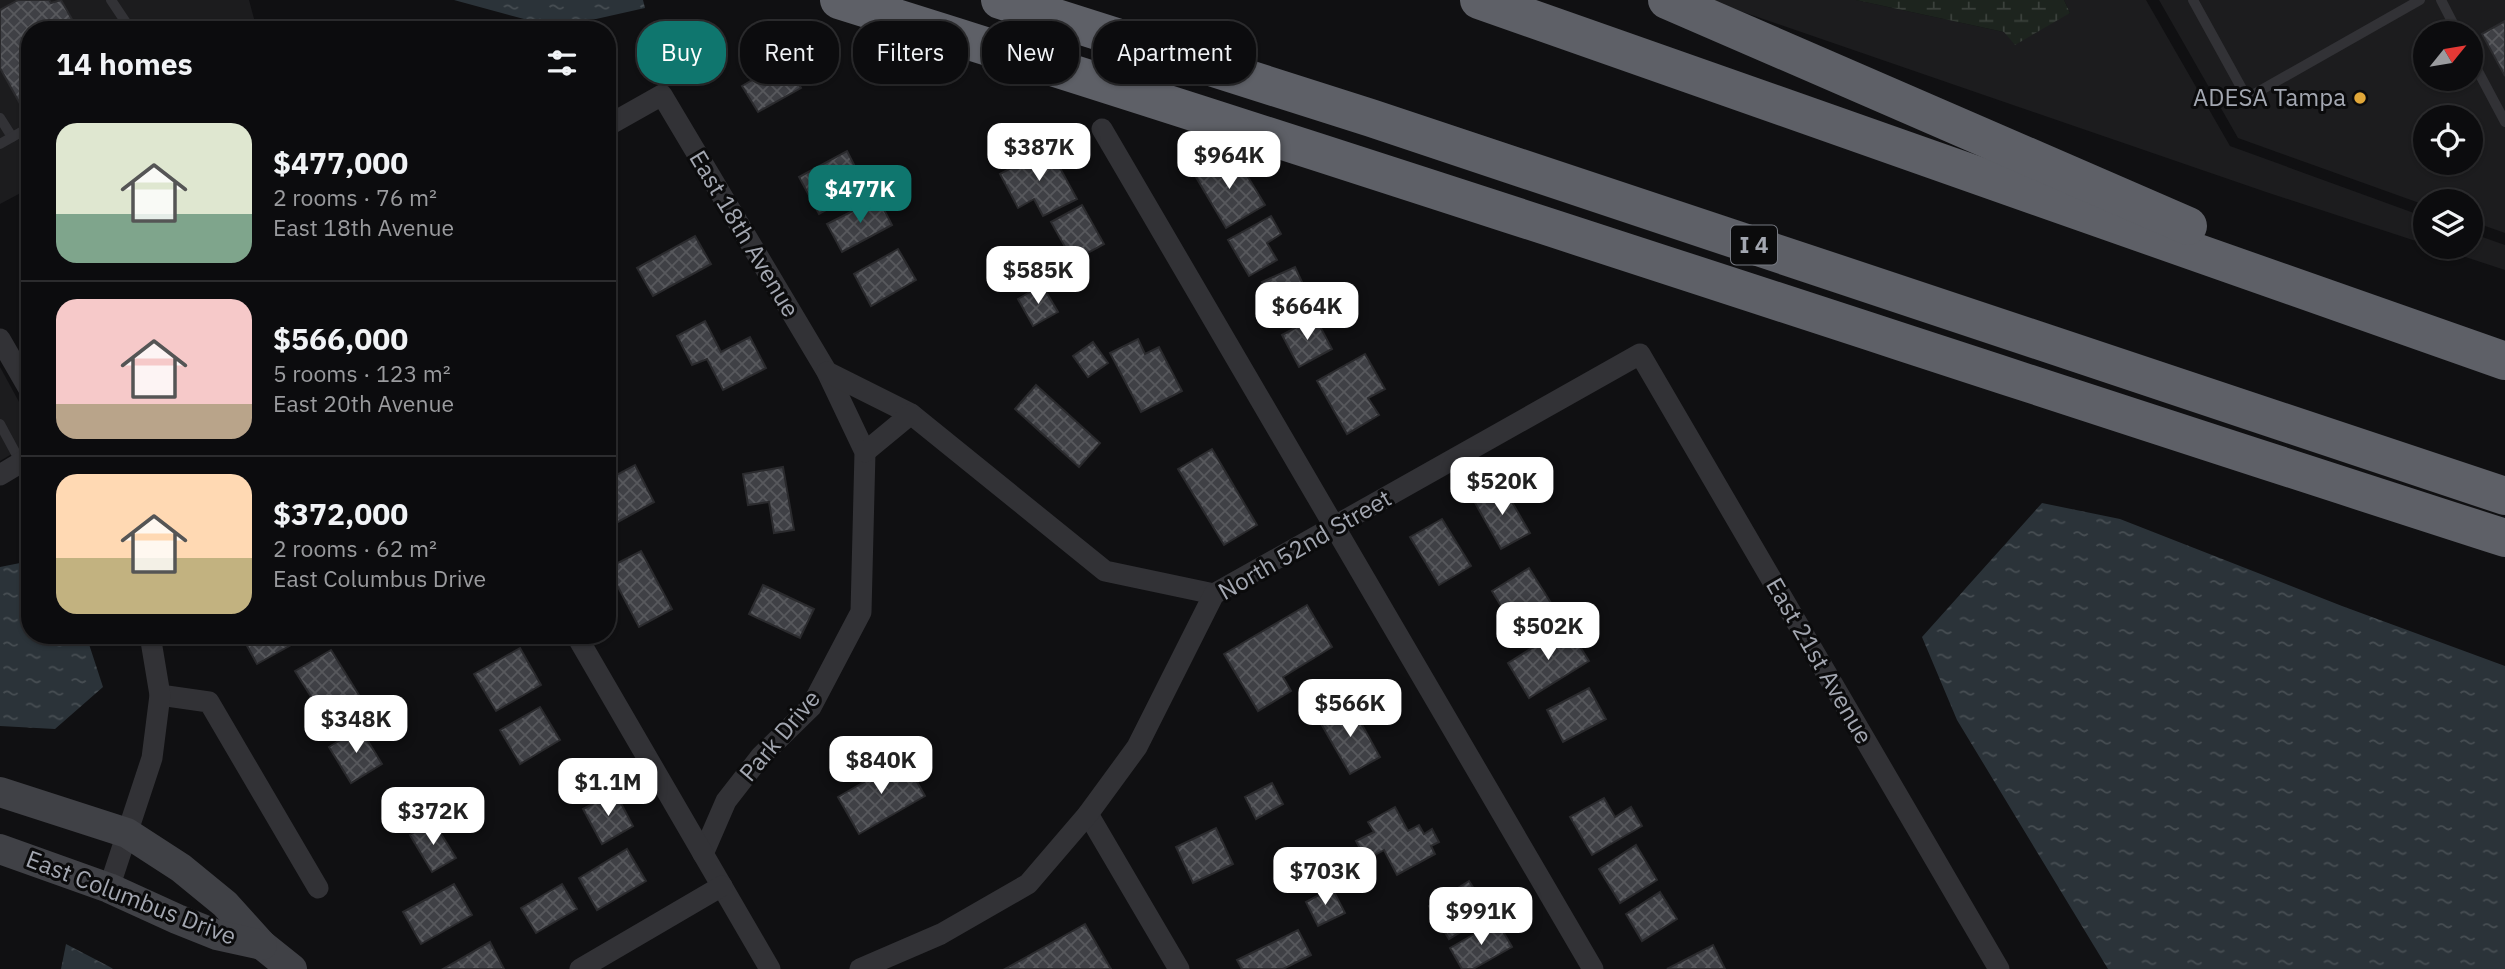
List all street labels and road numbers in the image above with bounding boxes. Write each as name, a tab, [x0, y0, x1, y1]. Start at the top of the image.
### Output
street label: East 18th Avenue	[682, 144, 807, 323]
road number: I 4	[1731, 226, 1777, 264]
street label: North 52nd Street	[1212, 482, 1397, 607]
street label: East 21st Avenue	[1759, 572, 1880, 749]
street label: Park Drive	[732, 683, 827, 788]
street label: East Columbus Drive	[22, 842, 241, 952]

